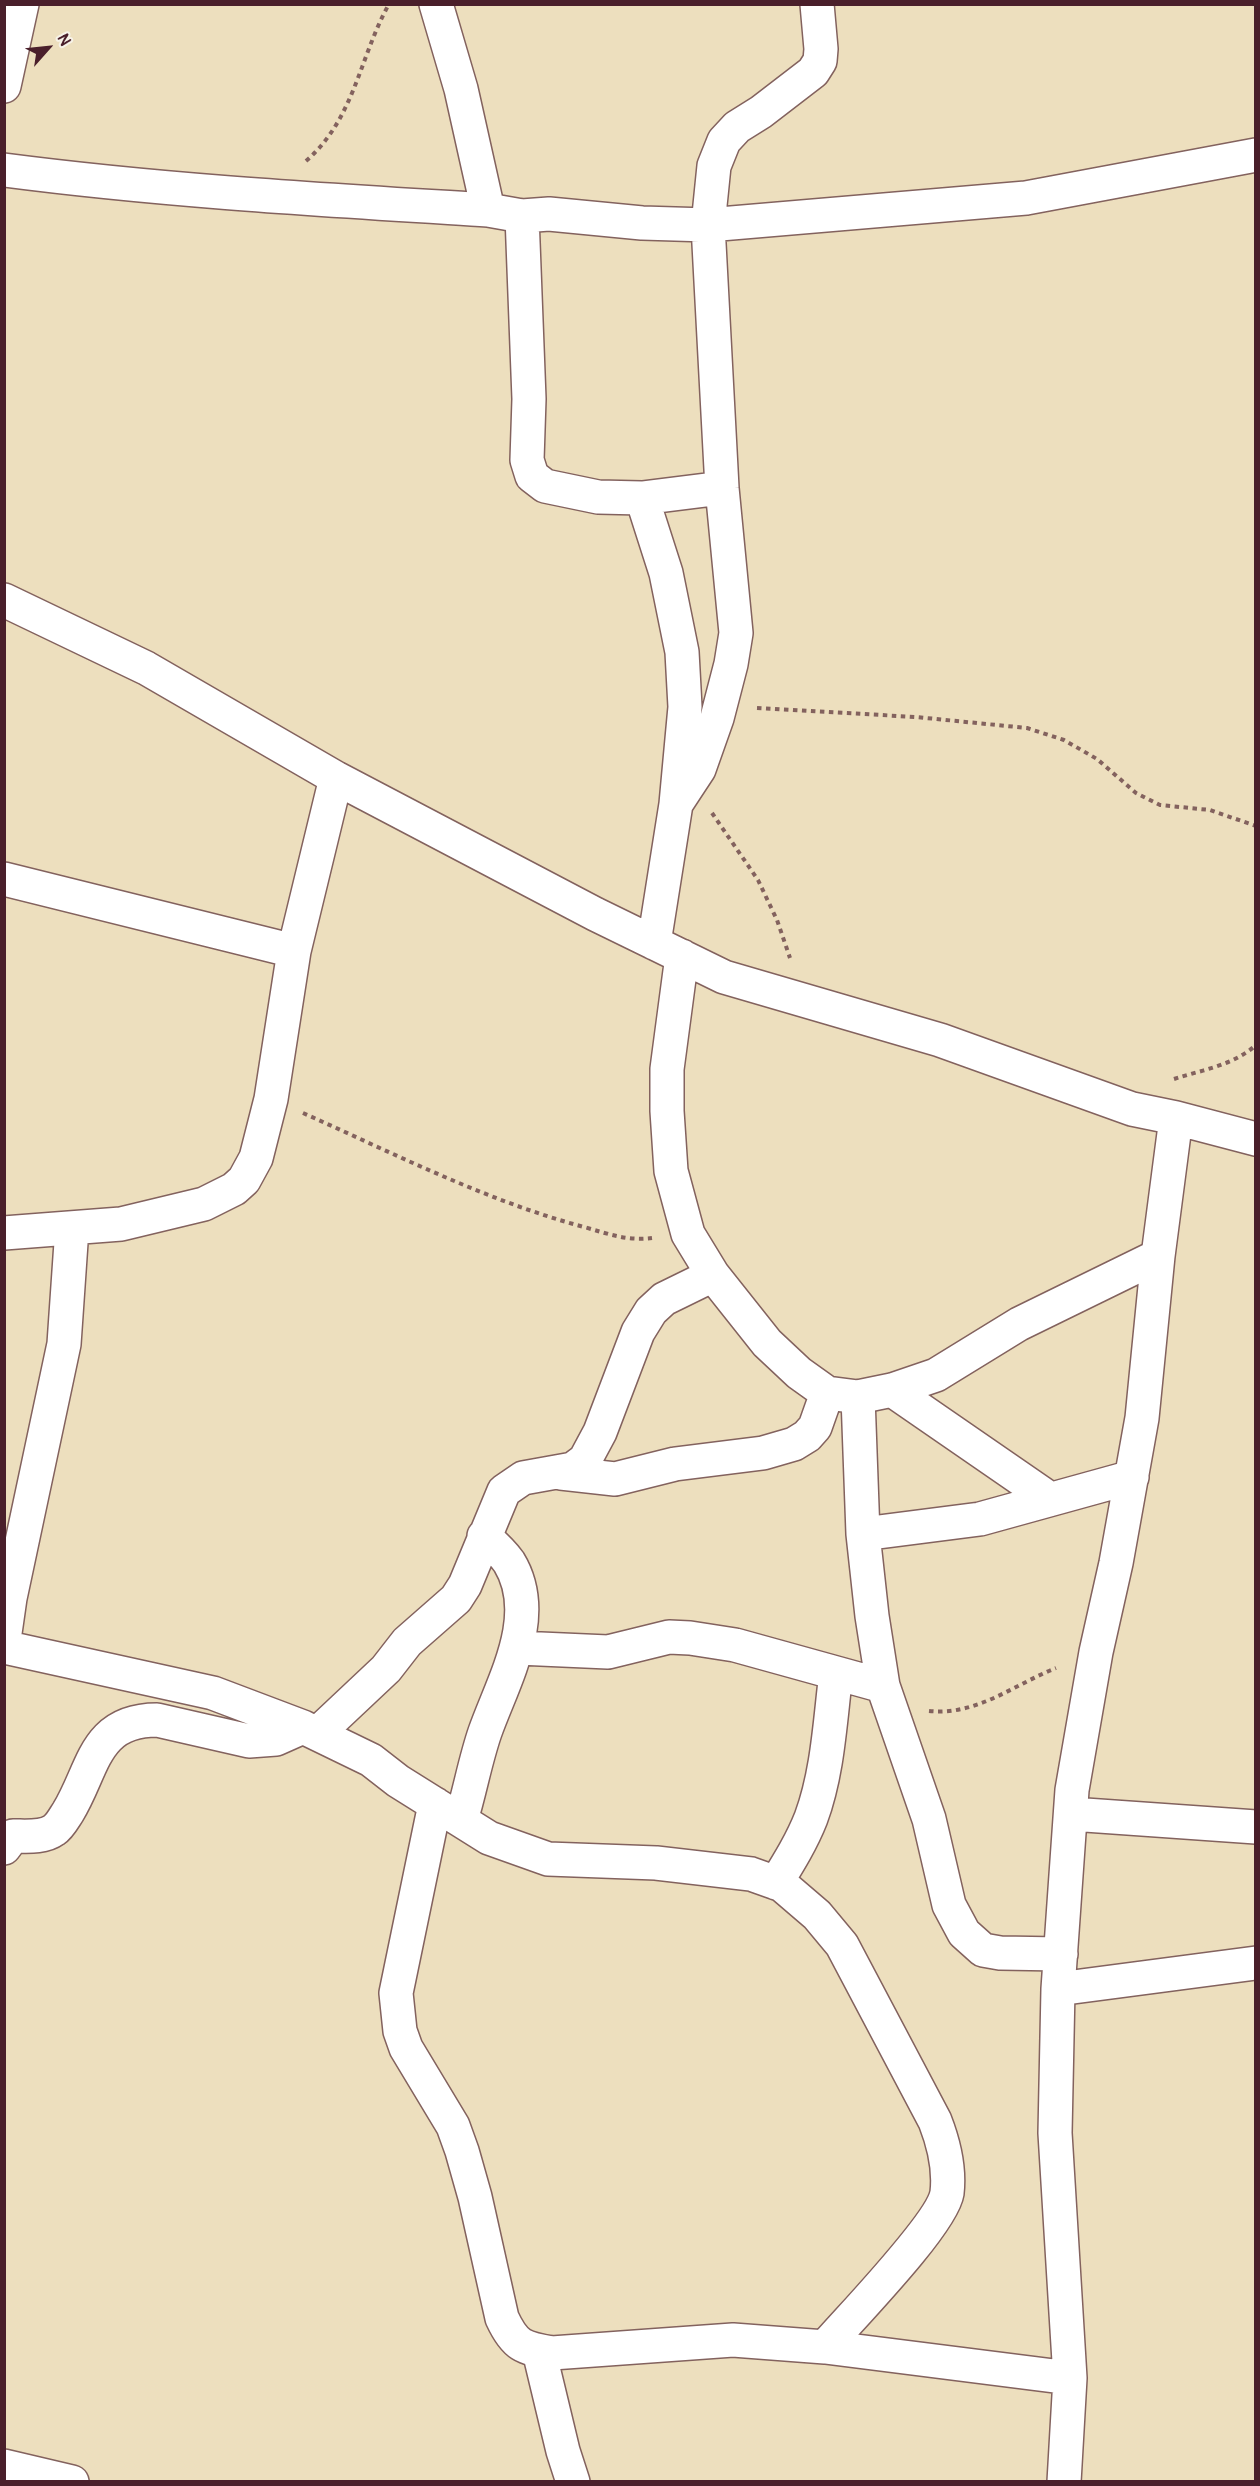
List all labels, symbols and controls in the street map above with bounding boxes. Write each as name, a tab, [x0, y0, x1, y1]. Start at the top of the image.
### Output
north arrow	[18, 18, 78, 78]
text: N	[53, 30, 75, 49]

